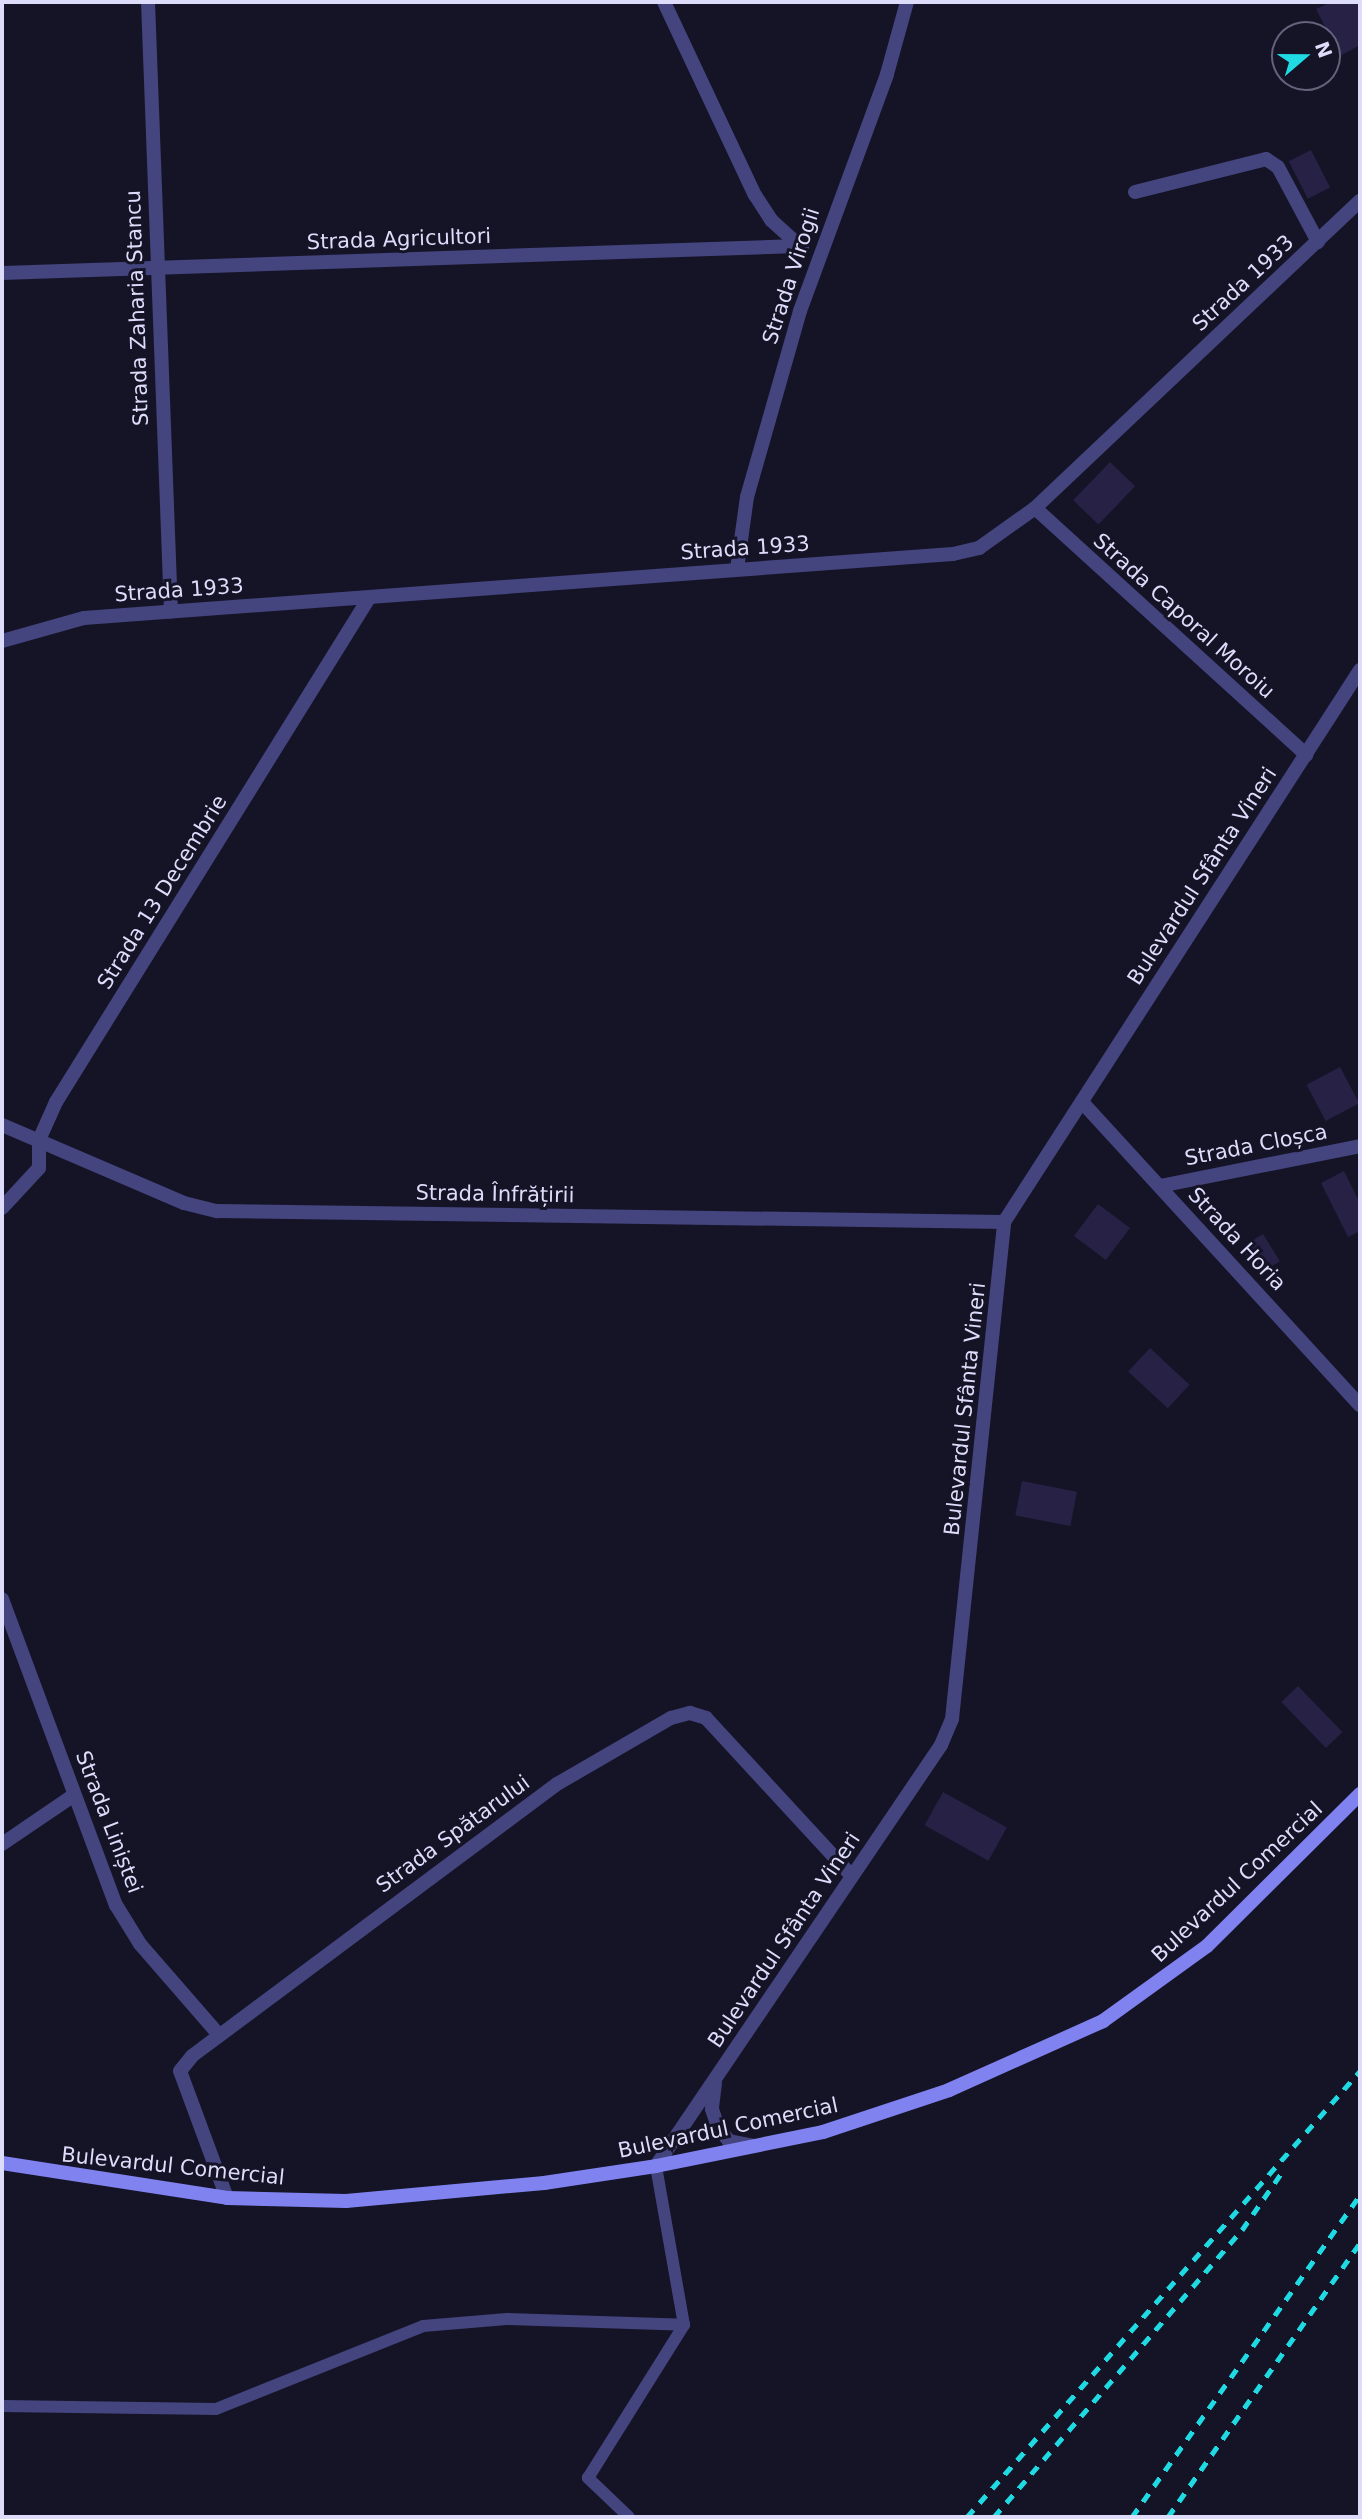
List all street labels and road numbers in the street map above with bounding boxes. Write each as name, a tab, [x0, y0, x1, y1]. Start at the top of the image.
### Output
street label: Strada Zaharia Stancu	[120, 190, 154, 426]
street label: Strada Virogii	[757, 205, 825, 347]
street label: Strada Agricultori	[306, 223, 492, 255]
street label: Strada 1933	[1187, 230, 1299, 336]
street label: Strada Caporal Moroiu	[1088, 528, 1280, 704]
street label: Strada 1933	[680, 531, 810, 565]
street label: Strada 1933	[114, 573, 244, 607]
street label: Bulevardul Sfânta Vineri	[1122, 763, 1282, 989]
street label: Strada 13 Decembrie	[92, 790, 232, 994]
street label: Strada Cloșca	[1183, 1119, 1329, 1171]
street label: Strada Înfrățirii	[415, 1180, 575, 1208]
street label: Strada Horia	[1183, 1182, 1291, 1296]
street label: Bulevardul Sfânta Vineri	[939, 1281, 991, 1537]
street label: Strada Liniștei	[70, 1747, 148, 1897]
street label: Strada Spătarului	[371, 1770, 535, 1898]
street label: Bulevardul Comercial	[1146, 1796, 1328, 1968]
street label: Bulevardul Sfânta Vineri	[702, 1828, 866, 2052]
street label: Bulevardul Comercial	[616, 2092, 840, 2164]
street label: Bulevardul Comercial	[60, 2142, 286, 2190]

